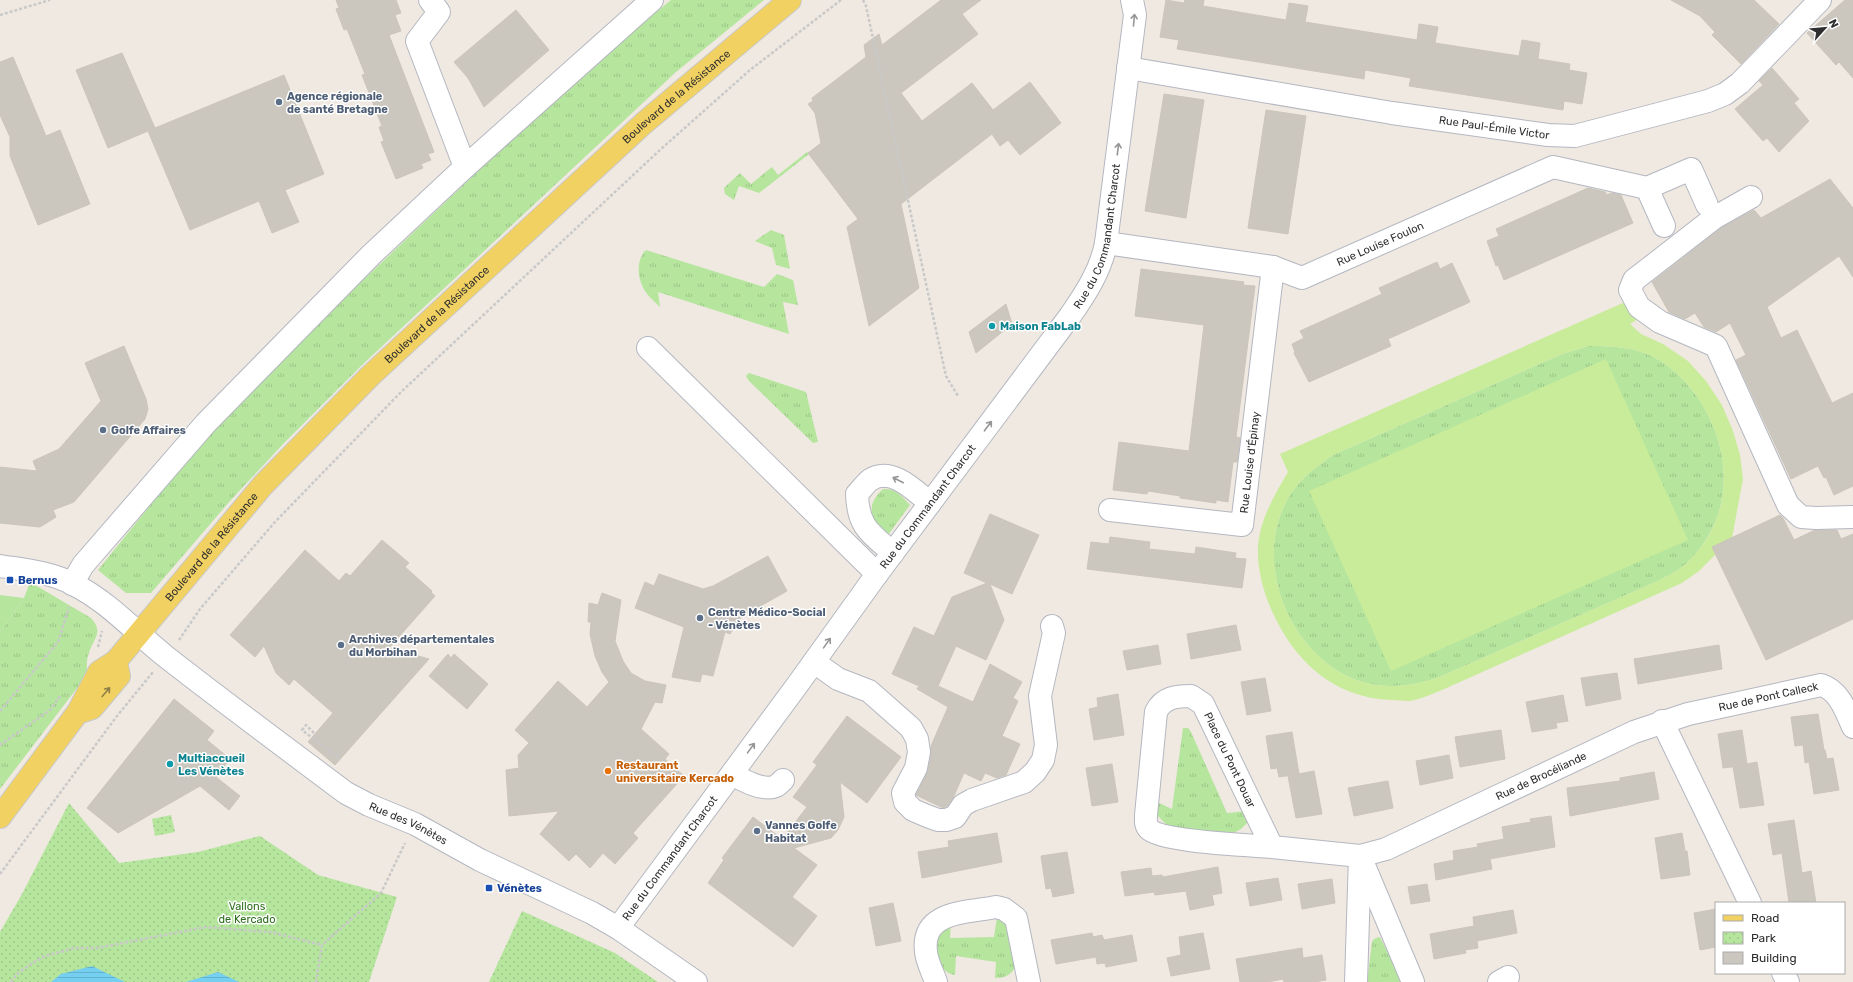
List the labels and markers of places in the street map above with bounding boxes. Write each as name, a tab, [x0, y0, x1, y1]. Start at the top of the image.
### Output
place label: Agence régionale de santé Bretagne	[287, 90, 388, 116]
marker: Agence régionale de santé Bretagne	[274, 97, 284, 107]
place label: Maison FabLab	[1000, 320, 1081, 333]
marker: Maison FabLab	[987, 321, 997, 331]
place label: Golfe Affaires	[111, 424, 186, 437]
marker: Golfe Affaires	[98, 425, 108, 435]
place label: Bernus	[18, 574, 57, 587]
marker: Bernus	[5, 575, 15, 585]
place label: Centre Médico-Social - Vénètes	[708, 606, 826, 632]
marker: Centre Médico-Social - Vénètes	[695, 613, 705, 623]
place label: Archives départementales du Morbihan	[349, 633, 494, 659]
marker: Archives départementales du Morbihan	[336, 640, 346, 650]
place label: Multiaccueil Les Vénètes	[178, 752, 245, 778]
marker: Multiaccueil Les Vénètes	[165, 759, 175, 769]
place label: Restaurant universitaire Kercado	[616, 759, 734, 785]
marker: Restaurant universitaire Kercado	[603, 766, 613, 776]
place label: Vannes Golfe Habitat	[765, 819, 837, 845]
marker: Vannes Golfe Habitat	[752, 826, 762, 836]
place label: Vénètes	[497, 882, 542, 895]
marker: Vénètes	[484, 883, 494, 893]

